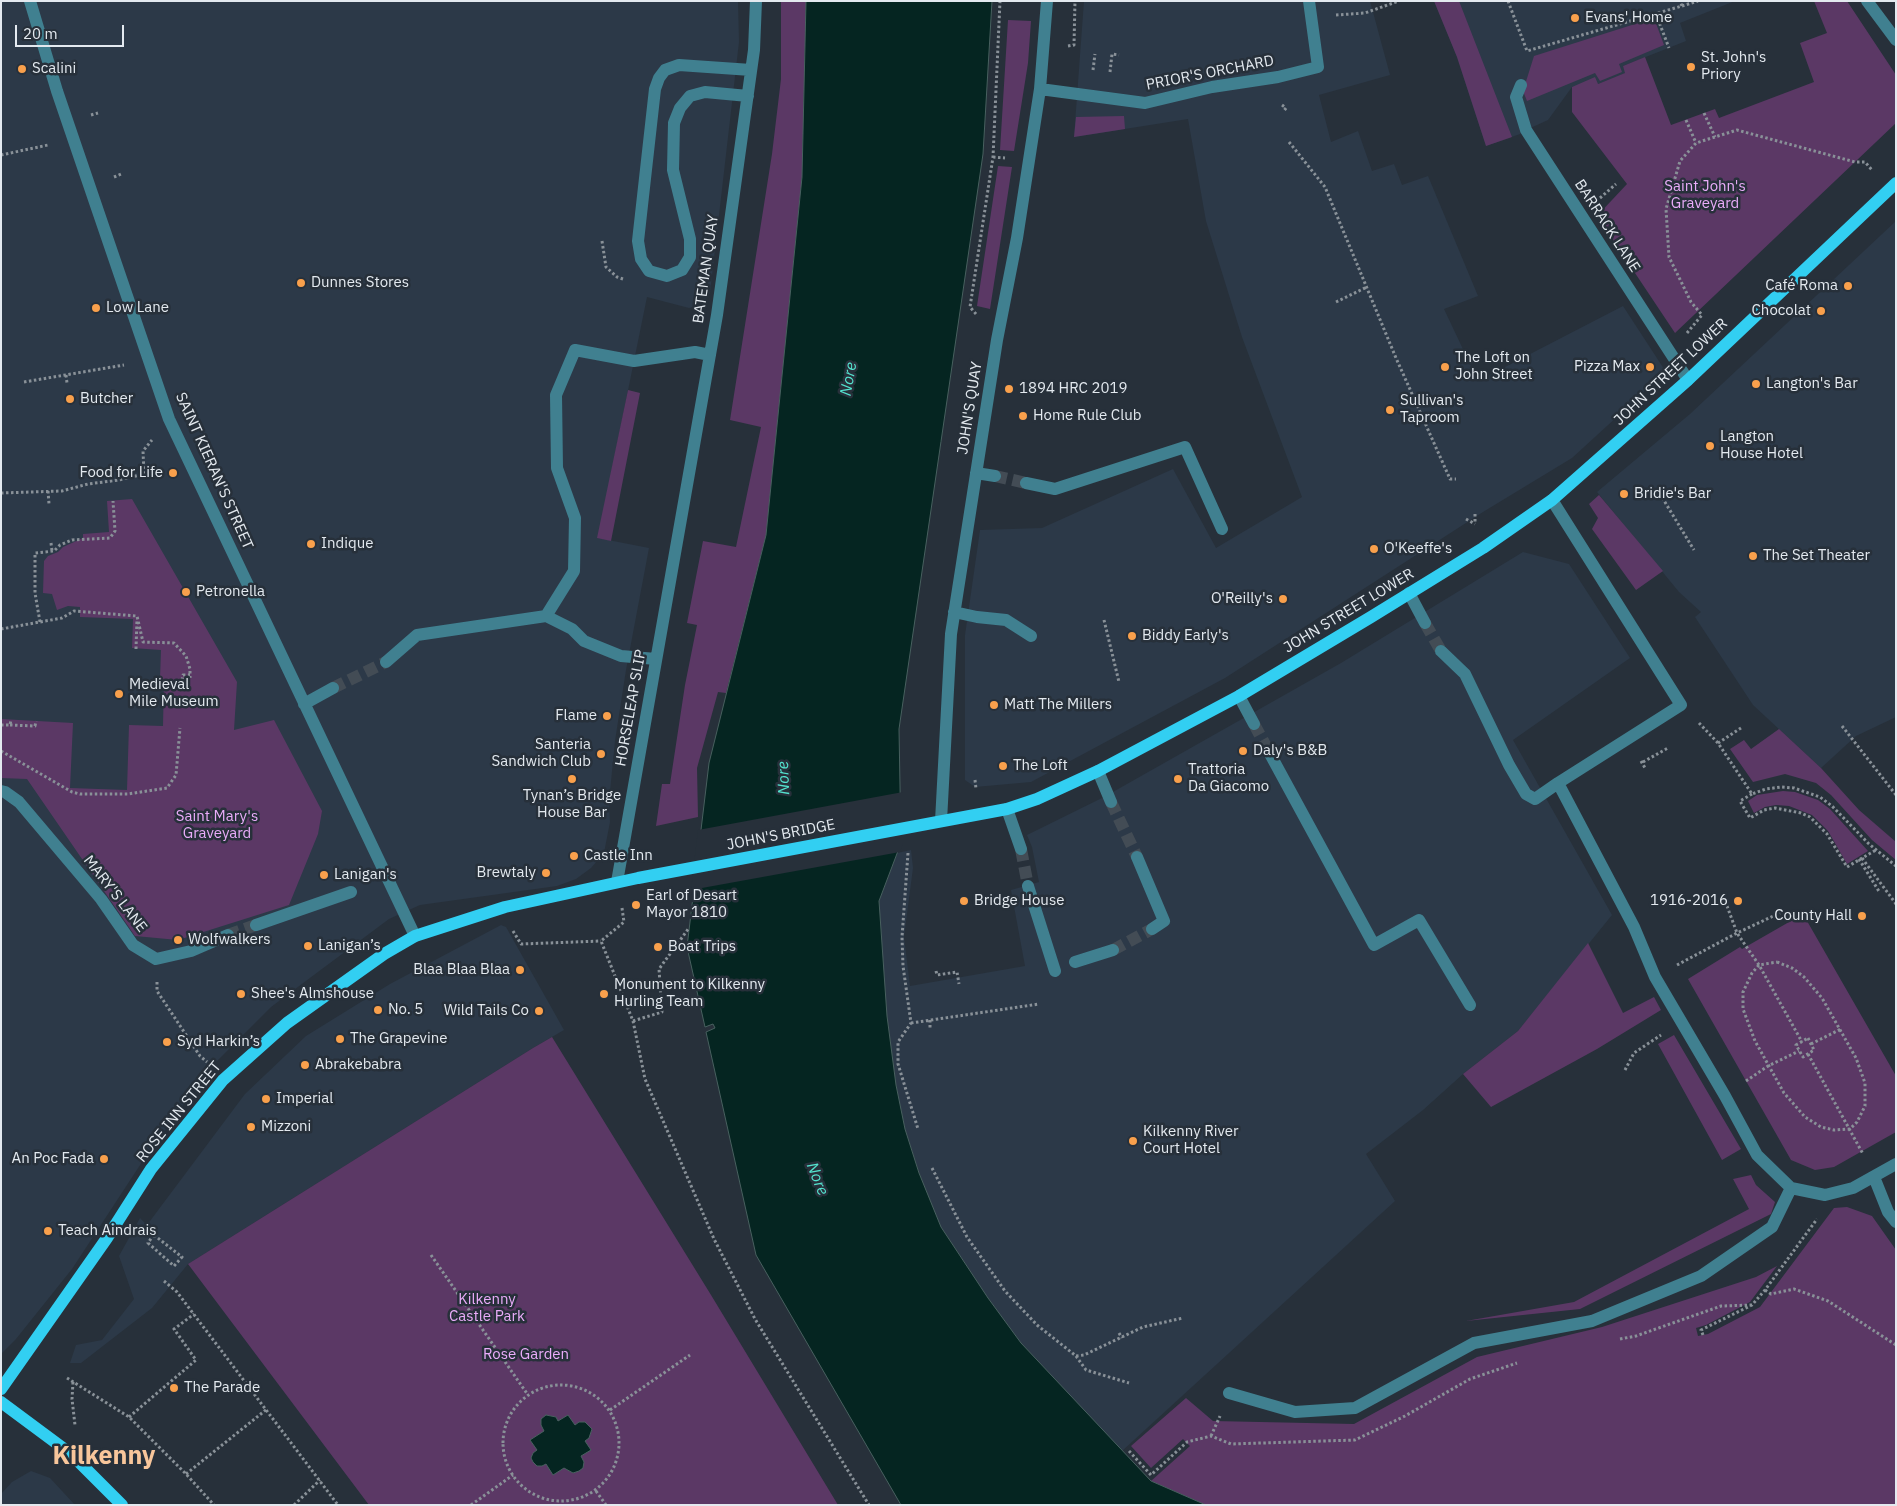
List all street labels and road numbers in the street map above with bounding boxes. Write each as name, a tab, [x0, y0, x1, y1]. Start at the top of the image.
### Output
street label: PRIOR'S ORCHARD	[1144, 52, 1276, 94]
street label: BARRACK LANE	[1570, 176, 1644, 276]
street label: BATEMAN QUAY	[689, 213, 723, 325]
street label: JOHN STREET LOWER	[1610, 315, 1732, 429]
street label: JOHN'S QUAY	[954, 360, 986, 456]
street label: SAINT KIERAN'S STREET	[171, 390, 257, 552]
street label: JOHN STREET LOWER	[1281, 565, 1417, 657]
street label: HORSELEAP SLIP	[612, 648, 650, 768]
street label: JOHN'S BRIDGE	[725, 816, 837, 854]
street label: MARY'S LANE	[79, 852, 151, 936]
street label: ROSE INN STREET	[133, 1058, 225, 1166]

